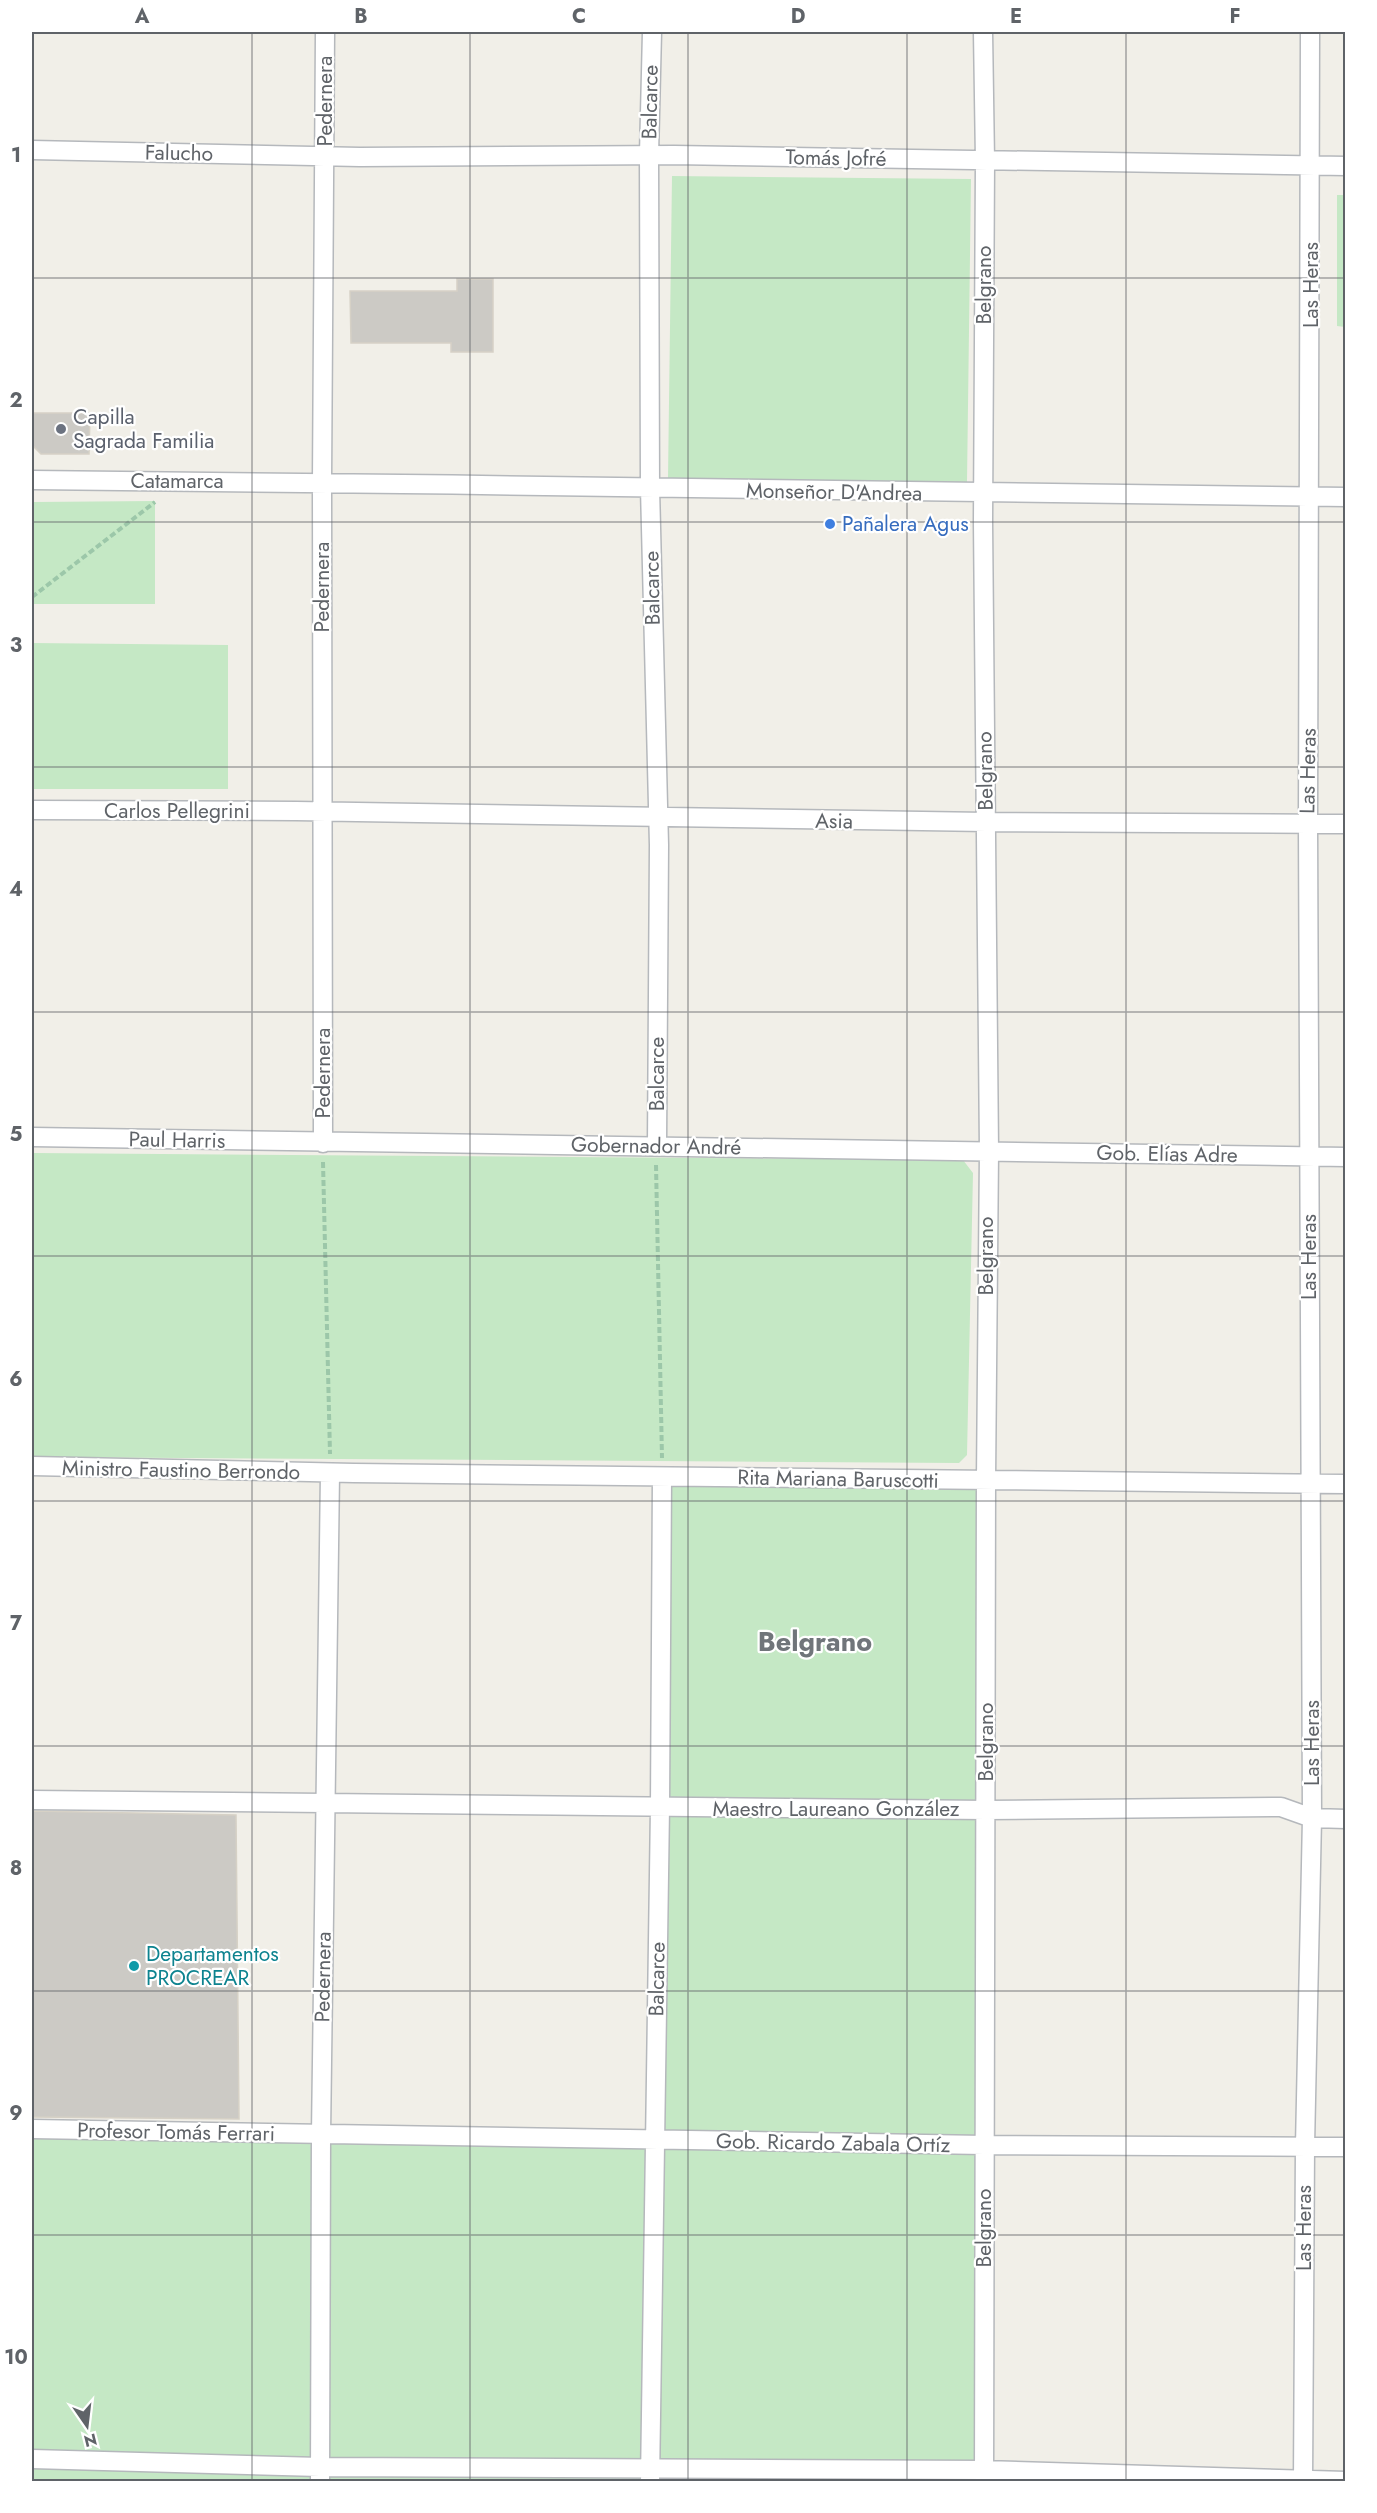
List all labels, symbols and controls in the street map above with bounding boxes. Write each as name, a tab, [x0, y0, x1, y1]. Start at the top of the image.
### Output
text: A	[134, 2, 150, 31]
text: B	[354, 2, 368, 31]
text: C	[572, 2, 586, 31]
text: D	[791, 2, 805, 31]
text: E	[1010, 2, 1022, 31]
text: F	[1229, 2, 1241, 31]
street label: Pedernera	[310, 56, 340, 146]
street label: Balcarce	[634, 64, 666, 140]
street label: Falucho	[145, 137, 213, 169]
text: 1	[11, 141, 21, 170]
street label: Tomás Jofré	[785, 142, 887, 174]
street label: Las Heras	[1296, 242, 1326, 328]
street label: Belgrano	[969, 245, 999, 325]
text: 2	[9, 386, 23, 415]
place label: Capilla Sagrada Familia	[73, 402, 214, 456]
marker: Capilla Sagrada Familia	[54, 422, 68, 436]
street label: Catamarca	[130, 466, 224, 496]
street label: Monseñor D'Andrea	[745, 475, 923, 509]
place label: Pañalera Agus	[842, 509, 969, 539]
marker: Pañalera Agus	[823, 517, 837, 531]
street label: Pedernera	[307, 542, 337, 632]
street label: Balcarce	[636, 550, 668, 626]
text: 3	[10, 631, 22, 660]
street label: Las Heras	[1292, 728, 1324, 814]
street label: Belgrano	[969, 731, 1001, 811]
street label: Carlos Pellegrini	[104, 796, 250, 826]
street label: Asia	[815, 806, 853, 836]
text: 4	[9, 875, 23, 904]
street label: Pedernera	[308, 1028, 338, 1118]
street label: Balcarce	[642, 1037, 672, 1111]
text: 5	[10, 1120, 23, 1149]
street label: Paul Harris	[128, 1124, 226, 1156]
street label: Gobernador André	[571, 1130, 742, 1162]
street label: Gob. Elías Adre	[1096, 1138, 1238, 1170]
street label: Las Heras	[1294, 1214, 1324, 1300]
street label: Belgrano	[971, 1216, 1001, 1296]
text: 6	[9, 1365, 23, 1394]
street label: Ministro Faustino Berrondo	[62, 1453, 300, 1487]
street label: Rita Mariana Baruscotti	[737, 1462, 939, 1496]
text: 7	[10, 1609, 23, 1638]
district label: Belgrano	[758, 1622, 872, 1661]
street label: Las Heras	[1297, 1700, 1327, 1786]
street label: Belgrano	[971, 1702, 1001, 1782]
street label: Maestro Laureano González	[713, 1794, 960, 1824]
text: 8	[10, 1854, 22, 1883]
street label: Pedernera	[307, 1931, 339, 2023]
place label: Departamentos PROCREAR	[146, 1939, 279, 1993]
street label: Balcarce	[641, 1941, 673, 2017]
marker: Departamentos PROCREAR	[127, 1959, 141, 1973]
text: 9	[9, 2099, 23, 2128]
street label: Profesor Tomás Ferrari	[77, 2115, 275, 2149]
street label: Gob. Ricardo Zabala Ortíz	[716, 2126, 951, 2160]
street label: Las Heras	[1289, 2185, 1319, 2271]
street label: Belgrano	[969, 2188, 999, 2268]
text: 10	[4, 2343, 28, 2372]
north arrow	[57, 2396, 117, 2456]
text: N	[82, 2427, 99, 2453]

